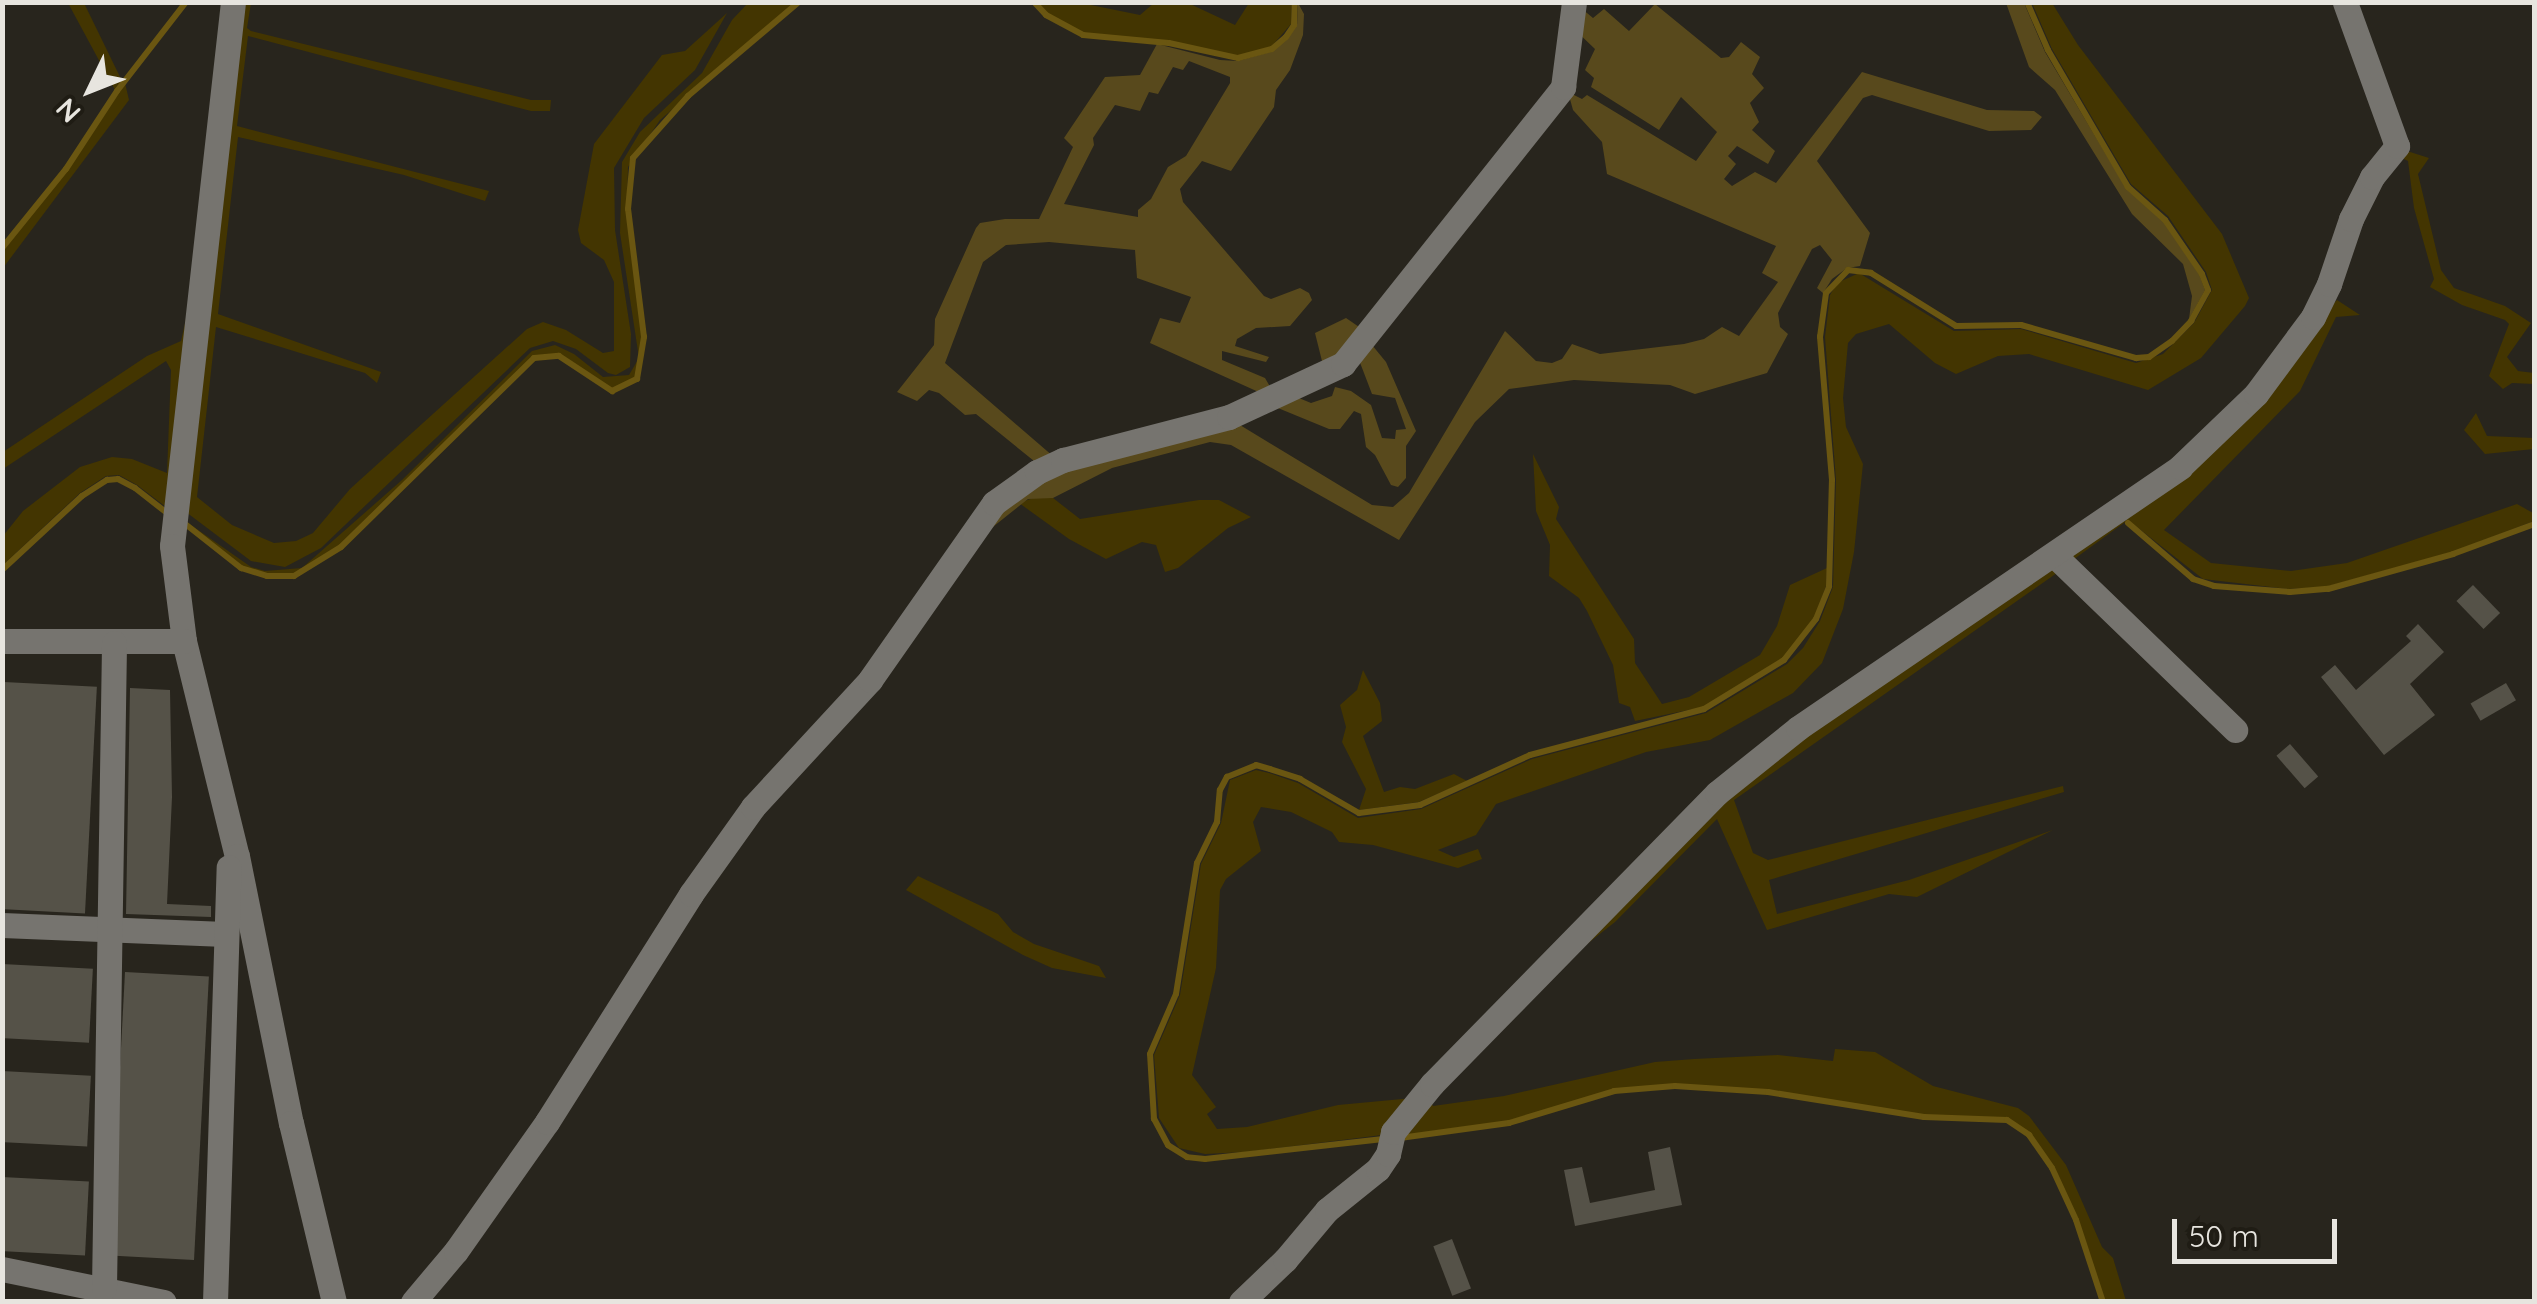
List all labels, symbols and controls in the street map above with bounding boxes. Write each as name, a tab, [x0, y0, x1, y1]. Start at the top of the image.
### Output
north arrow	[40, 40, 140, 140]
text: N	[48, 91, 88, 130]
scale bar	[2177, 1199, 2342, 1261]
text: 50 m	[2189, 1217, 2259, 1255]

